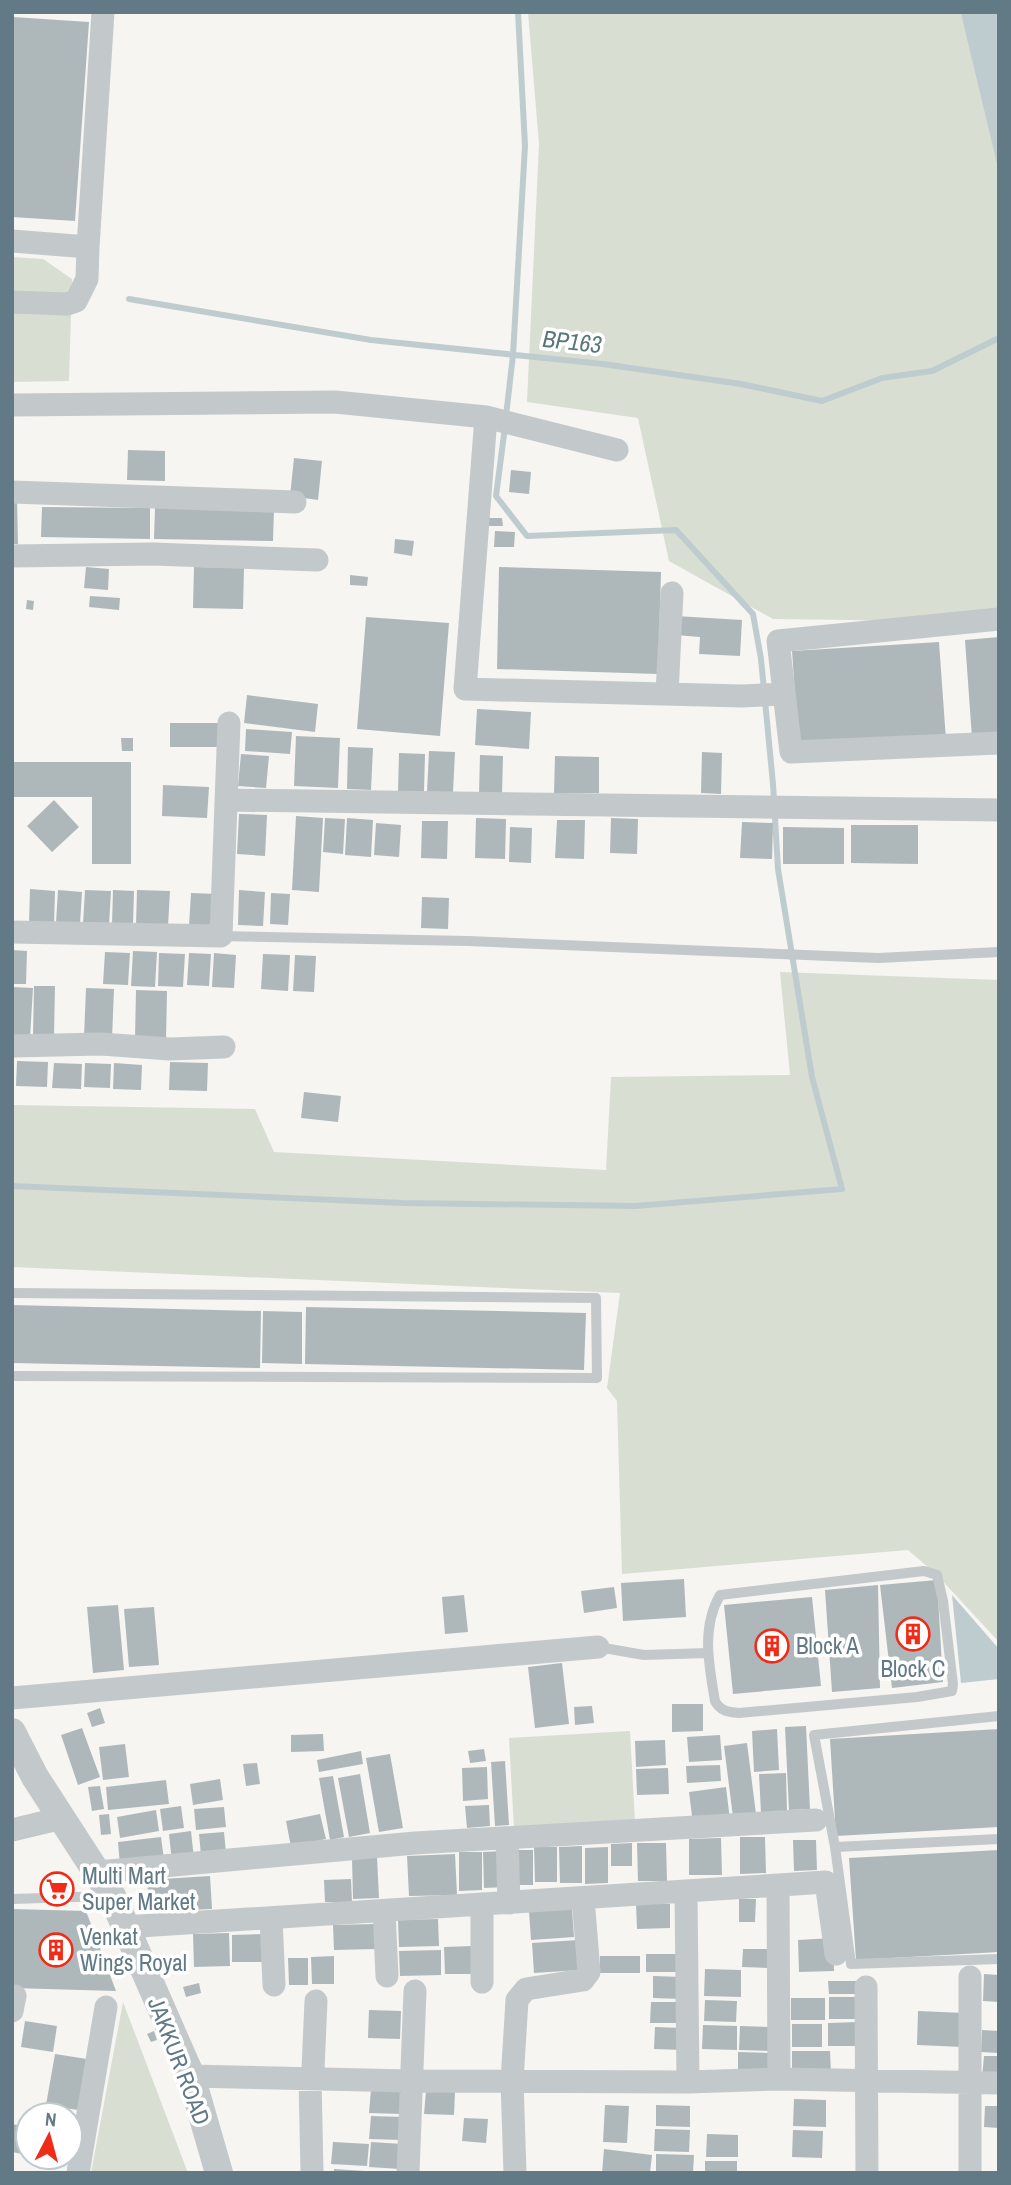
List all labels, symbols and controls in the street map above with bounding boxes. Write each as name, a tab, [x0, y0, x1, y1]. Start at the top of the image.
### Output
water label: BP163	[541, 322, 603, 360]
building icon: Block C	[894, 1615, 932, 1653]
building icon: Block A	[753, 1627, 791, 1665]
place label: Block A	[796, 1630, 859, 1661]
place label: Block C	[881, 1653, 945, 1684]
place label: Multi Mart Super Market	[82, 1860, 195, 1917]
supermarket icon: Multi Mart Super Market	[38, 1870, 76, 1908]
place label: Venkat Wings Royal	[80, 1921, 187, 1978]
building icon: Venkat Wings Royal	[37, 1931, 75, 1969]
street label: JAKKUR ROAD	[141, 1993, 218, 2129]
north arrow	[14, 2101, 84, 2171]
text: N	[44, 2106, 58, 2133]

